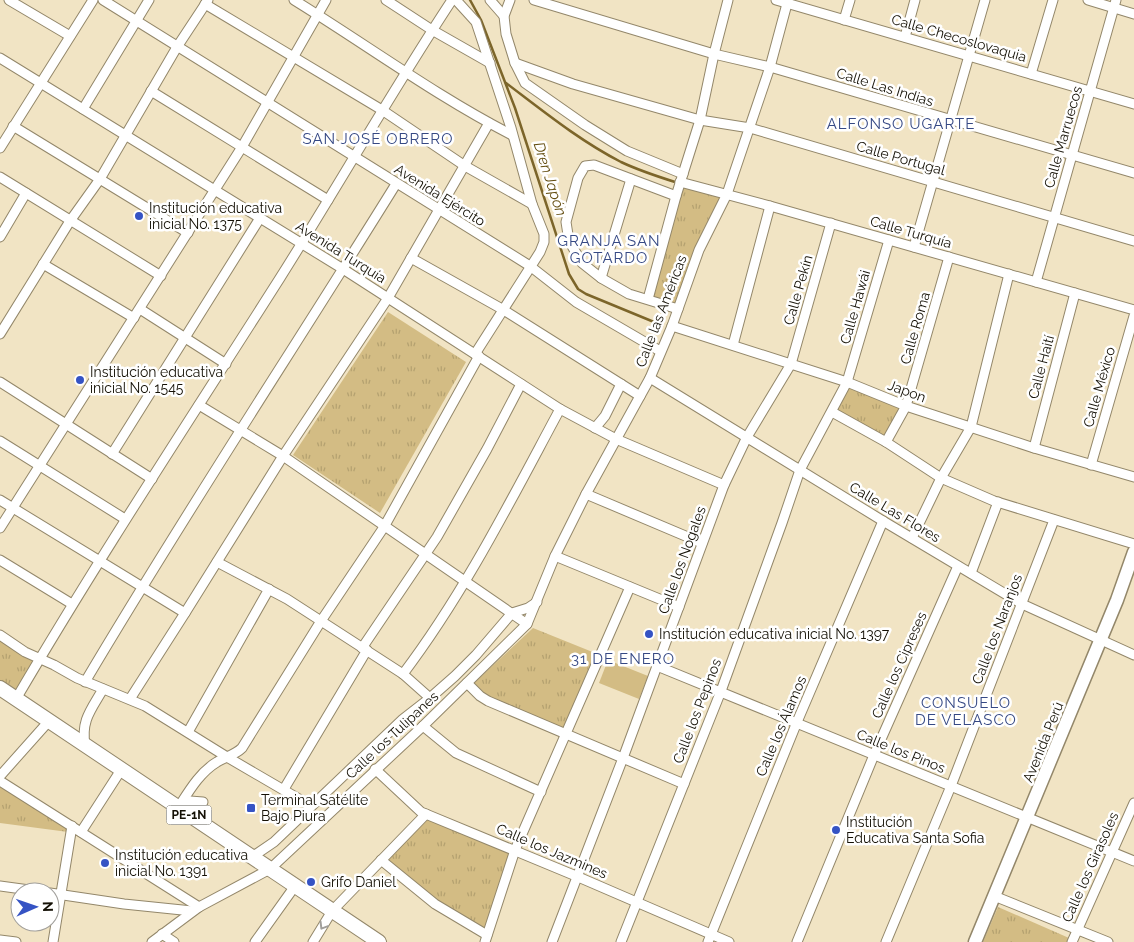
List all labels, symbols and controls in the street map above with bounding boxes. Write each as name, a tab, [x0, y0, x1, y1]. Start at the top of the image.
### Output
street label: Calle Checoslovaquia	[890, 11, 1028, 65]
street label: Calle Las Indias	[835, 65, 936, 109]
street label: Calle Marruecos	[1041, 84, 1085, 190]
district label: ALFONSO UGARTE	[827, 115, 975, 133]
district label: SAN JOSÉ OBRERO	[303, 130, 453, 148]
street label: Calle Portugal	[855, 138, 947, 178]
water label: Dren Japón	[530, 140, 570, 218]
street label: Avenida Ejército	[392, 161, 488, 229]
place label: Institución educativa inicial No. 1375	[149, 200, 282, 232]
marker: Institución educativa inicial No. 1375	[133, 210, 145, 222]
street label: Calle Turquía	[868, 213, 954, 251]
street label: Avenida Turquía	[293, 218, 389, 286]
district label: GRANJA SAN GOTARDO	[557, 232, 661, 267]
street label: Calle las Américas	[632, 253, 690, 369]
street label: Calle Pekín	[780, 253, 816, 327]
street label: Calle Hawái	[837, 268, 873, 346]
street label: Calle Roma	[897, 290, 933, 366]
street label: Calle Haití	[1025, 332, 1057, 401]
street label: Calle México	[1080, 345, 1118, 429]
place label: Institución educativa inicial No. 1545	[90, 364, 223, 396]
marker: Institución educativa inicial No. 1545	[74, 374, 86, 386]
street label: Japon	[886, 377, 928, 405]
street label: Calle Las Flores	[847, 479, 943, 545]
street label: Calle los Nogales	[655, 504, 709, 616]
street label: Calle los Naranjos	[969, 572, 1025, 686]
street label: Calle los Cipreses	[868, 609, 930, 721]
place label: Institución educativa inicial No. 1397	[659, 626, 890, 642]
marker: Institución educativa inicial No. 1397	[643, 628, 655, 640]
district label: 31 DE ENERO	[571, 650, 675, 668]
street label: Calle los Pepinos	[670, 656, 724, 766]
street label: Calle los Álamos	[752, 673, 809, 779]
street label: Calle los Tulipanes	[342, 688, 442, 782]
district label: CONSUELO DE VELASCO	[915, 694, 1017, 729]
street label: Avenida Perú	[1020, 699, 1066, 785]
street label: Calle los Pinos	[854, 726, 948, 776]
place label: Terminal Satélite Bajo Piura	[261, 792, 368, 824]
marker: Terminal Satélite Bajo Piura	[245, 802, 257, 814]
road number: PE-1N	[166, 806, 212, 824]
street label: Calle los Girasoles	[1059, 809, 1122, 924]
place label: Institución Educativa Santa Sofia	[846, 814, 984, 846]
street label: Calle los Jazmines	[494, 820, 610, 882]
marker: Institución Educativa Santa Sofia	[830, 824, 842, 836]
place label: Institución educativa inicial No. 1391	[115, 847, 248, 879]
marker: Institución educativa inicial No. 1391	[99, 857, 111, 869]
place label: Grifo Daniel	[321, 874, 396, 890]
marker: Grifo Daniel	[305, 876, 317, 888]
north arrow	[10, 882, 60, 932]
text: N	[40, 901, 56, 912]
one-way arrow	[319, 921, 329, 930]

